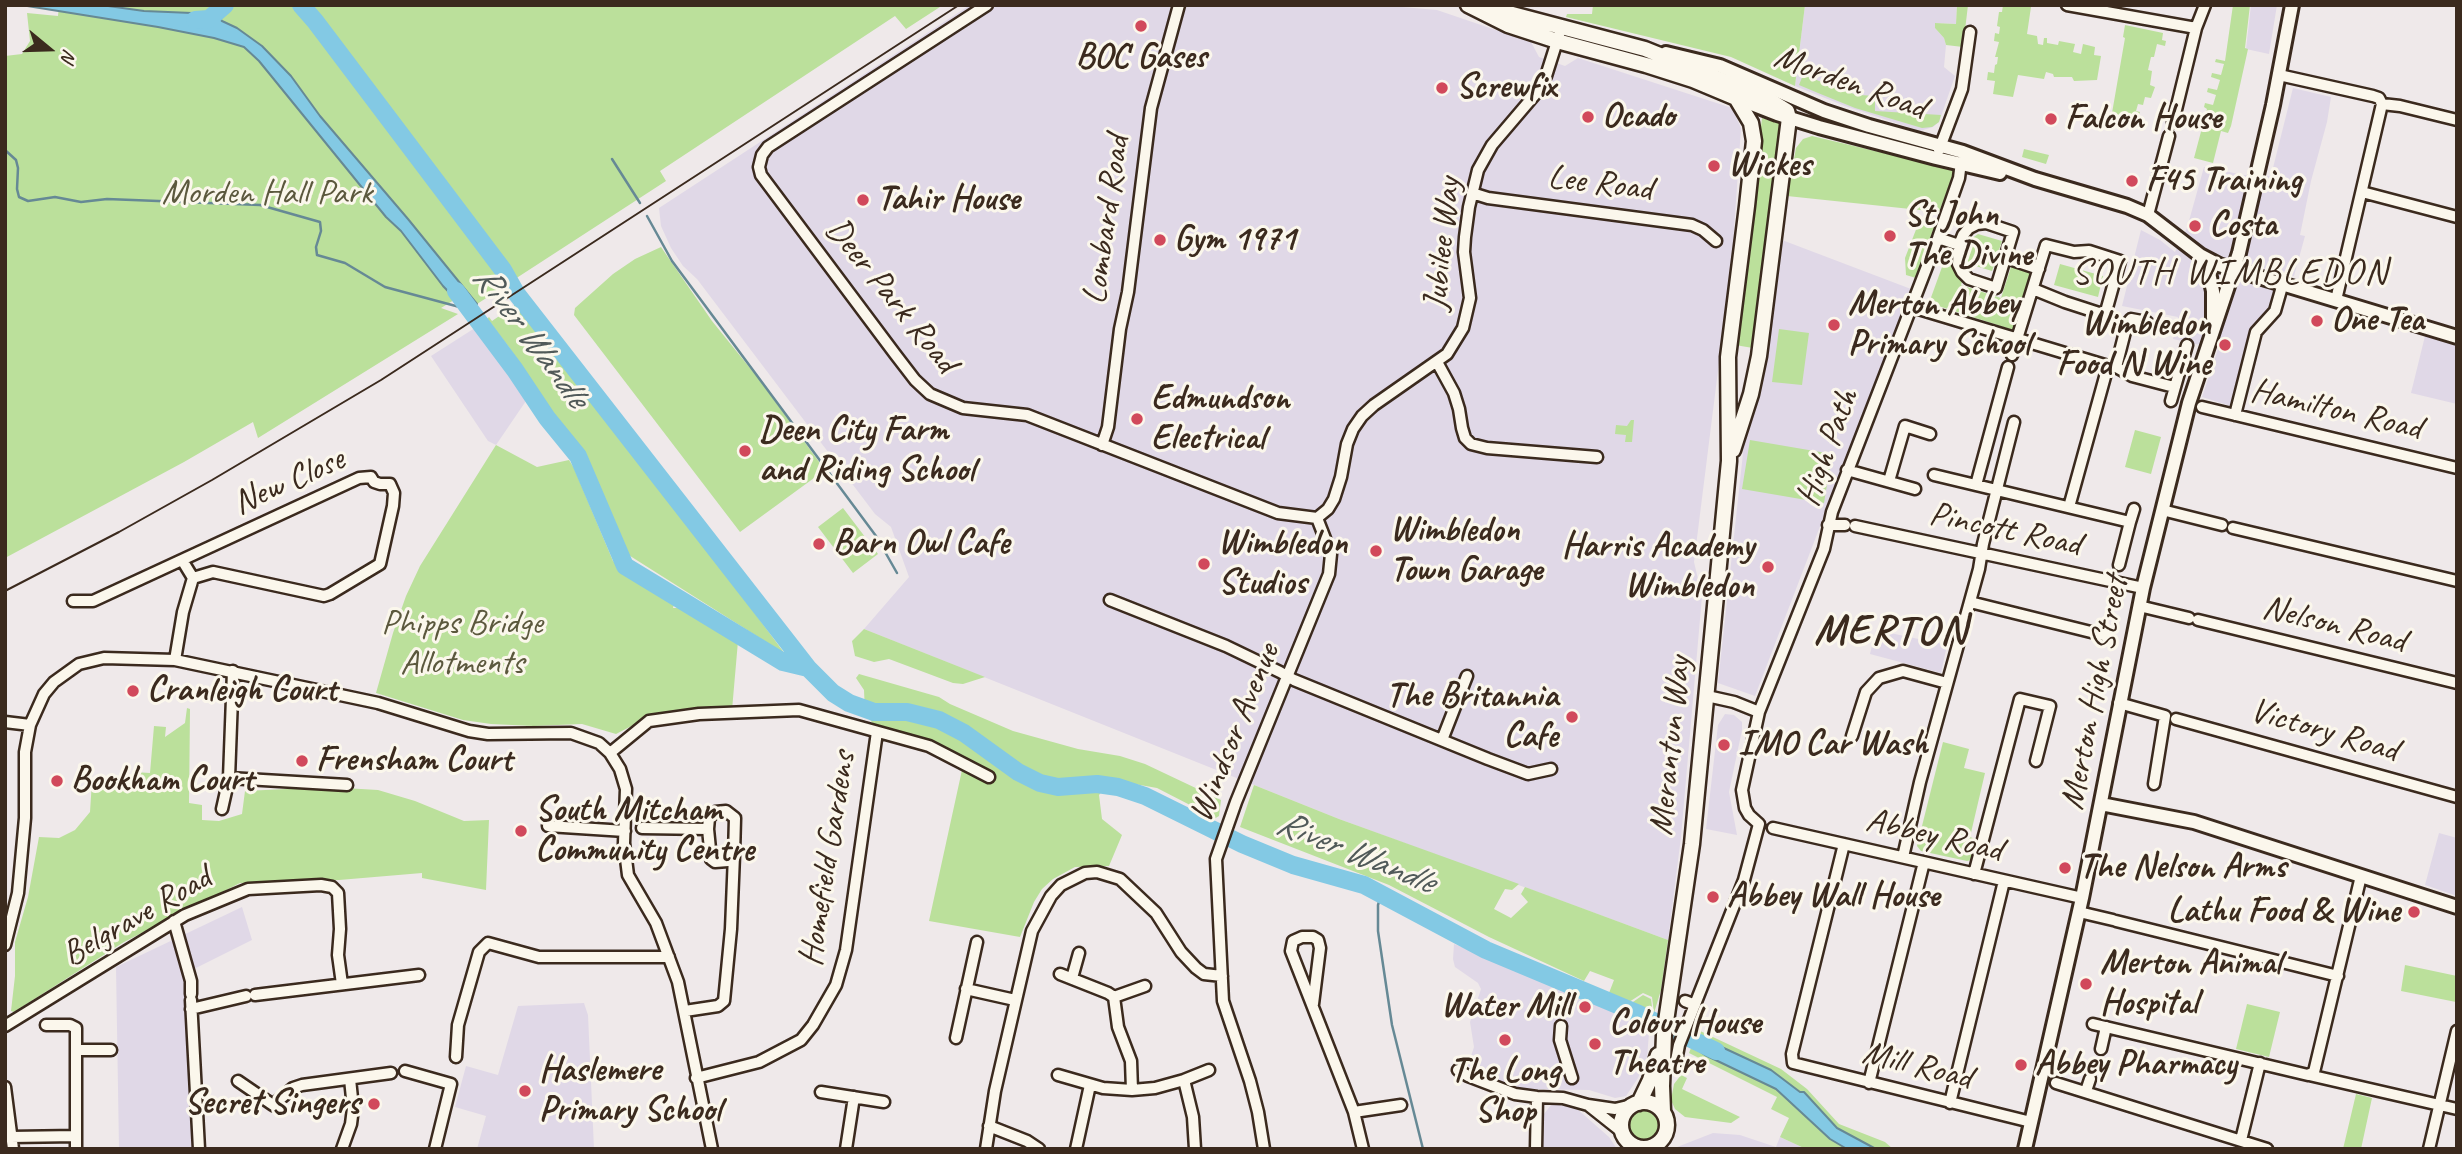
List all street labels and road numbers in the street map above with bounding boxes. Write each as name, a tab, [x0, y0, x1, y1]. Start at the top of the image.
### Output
street label: Morden Road	[1769, 36, 1931, 130]
street label: Lombard Road	[1074, 133, 1140, 307]
street label: Lee Road	[1545, 157, 1655, 211]
street label: Jubilee Way	[1415, 176, 1471, 312]
street label: Deer Park Road	[816, 210, 966, 382]
street label: Hamilton Road	[2247, 370, 2425, 450]
street label: High Path	[1788, 384, 1868, 512]
street label: New Close	[227, 439, 351, 525]
street label: Pincott Road	[1925, 493, 2085, 567]
street label: Merton High Street	[2052, 573, 2138, 813]
street label: Nelson Road	[2258, 587, 2410, 663]
street label: Windsor Avenue	[1180, 638, 1290, 828]
street label: Merantun Way	[1641, 655, 1701, 837]
street label: Victory Road	[2245, 690, 2403, 772]
street label: Homefield Gardens	[790, 749, 866, 969]
street label: Abbey Road	[1862, 800, 2006, 872]
street label: Belgrave Road	[55, 858, 219, 976]
street label: Mill Road	[1858, 1032, 1976, 1100]

